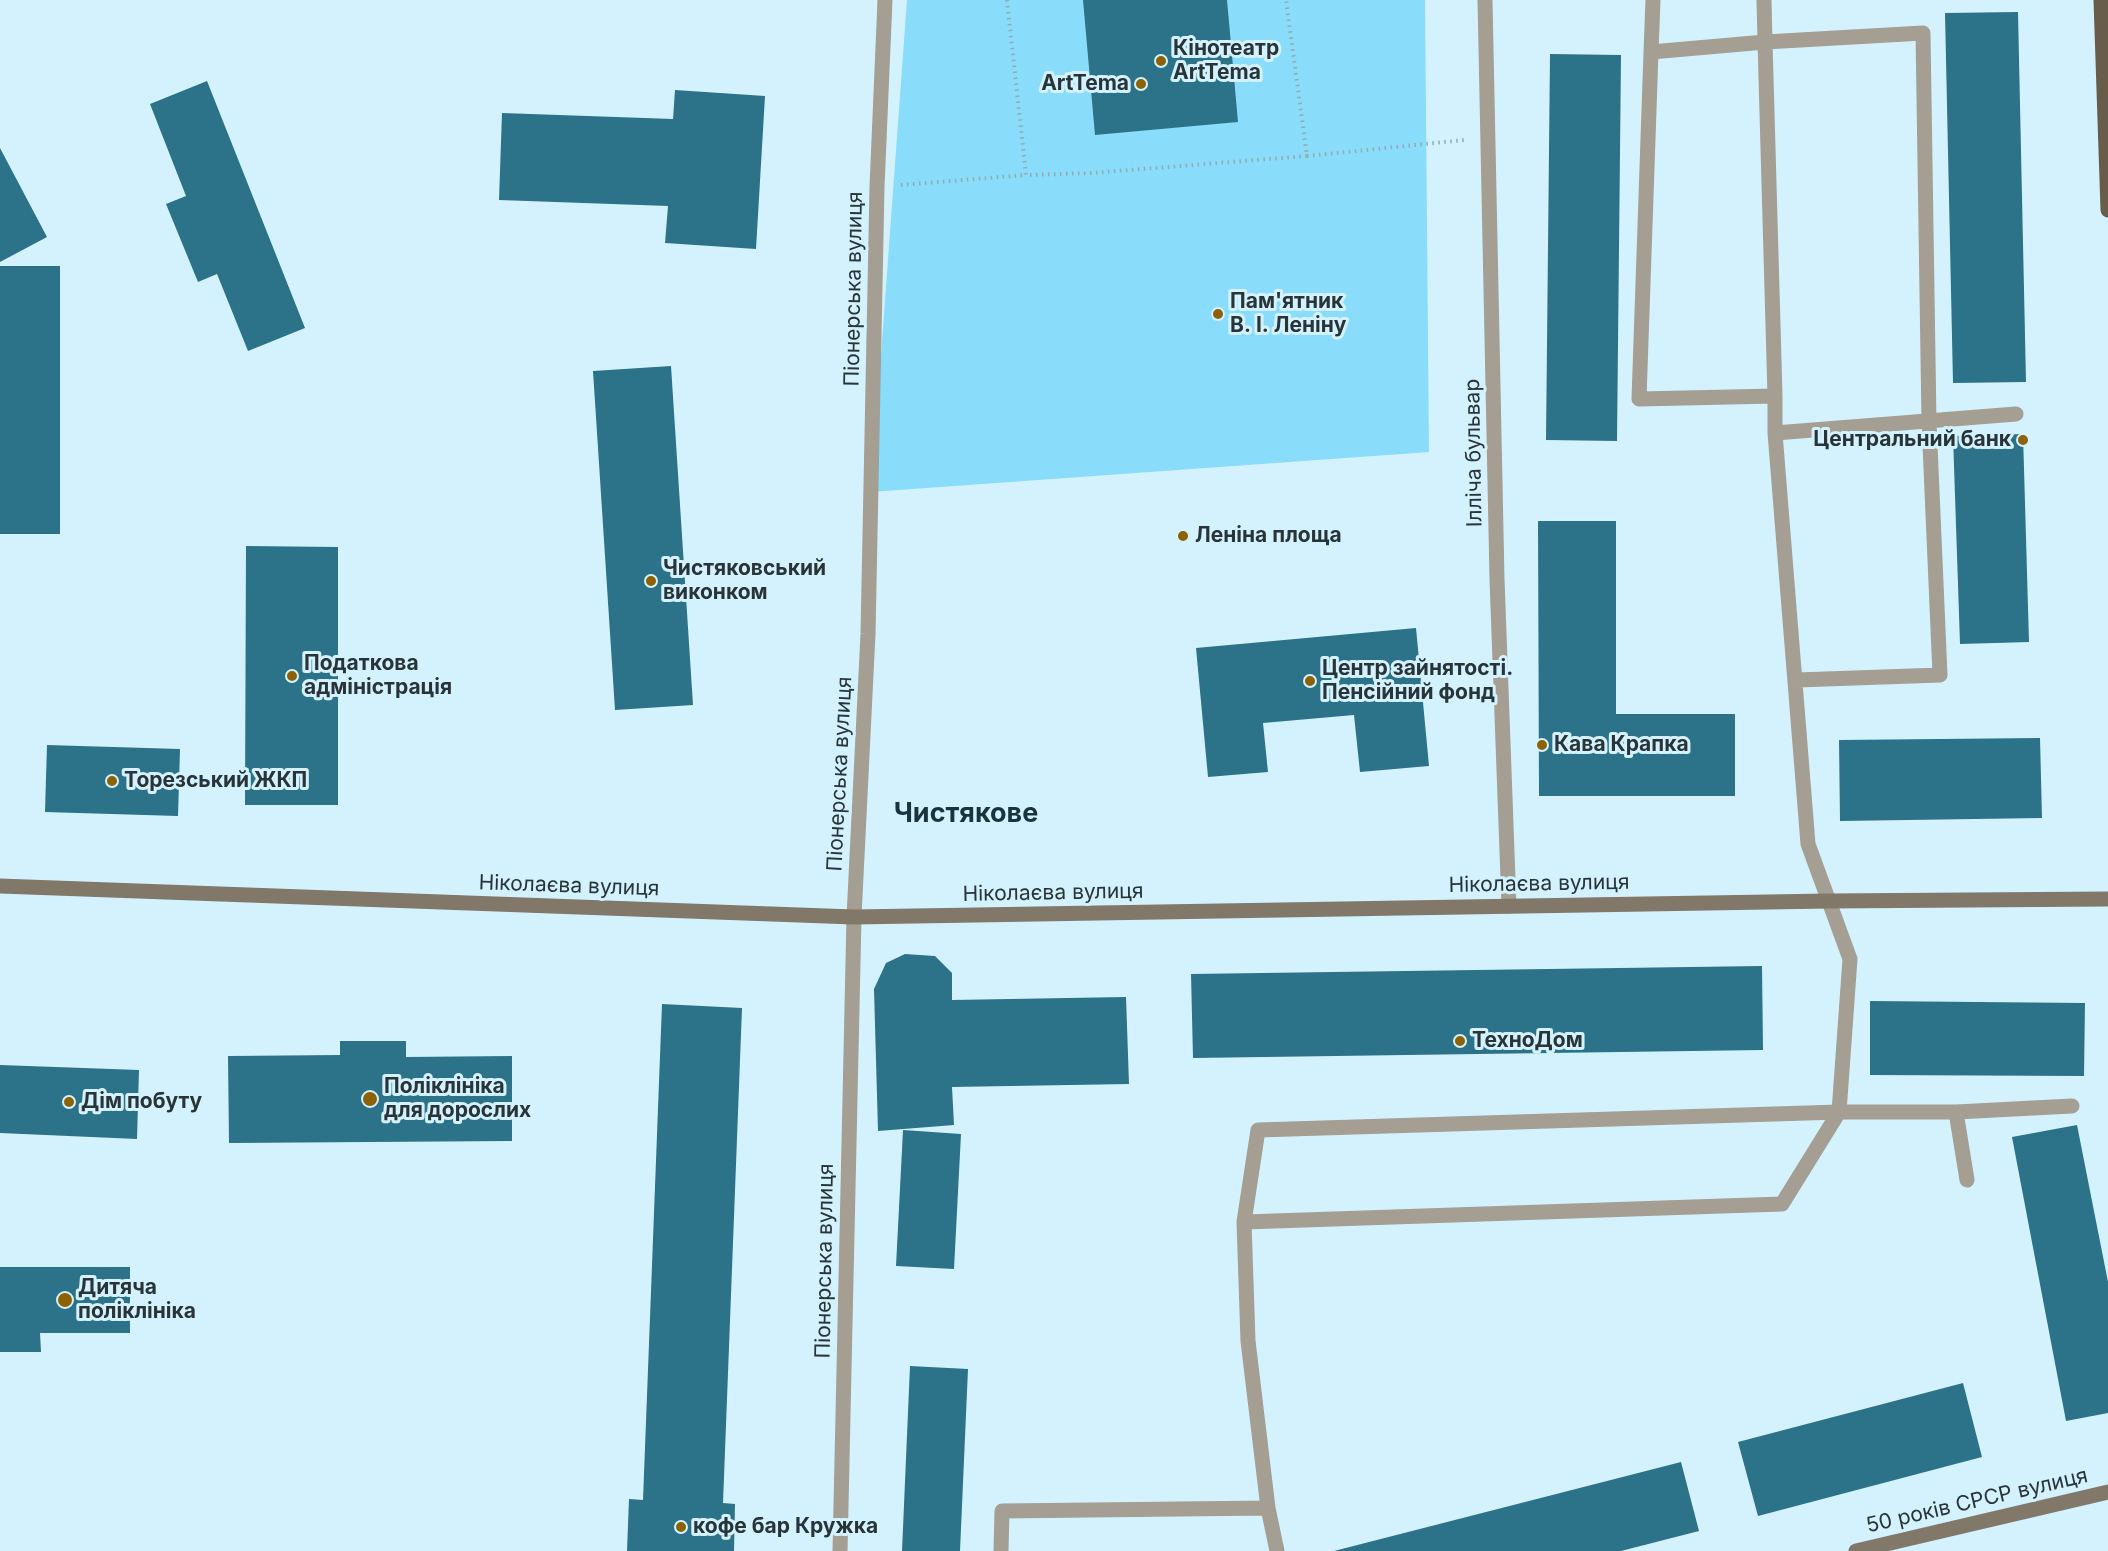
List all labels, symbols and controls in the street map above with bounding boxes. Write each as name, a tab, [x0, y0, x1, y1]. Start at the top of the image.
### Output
place label: Кінотеатр ArtTema	[1173, 36, 1279, 86]
marker: Кінотеатр ArtTema	[1154, 54, 1168, 68]
place label: ArtTema	[1041, 71, 1129, 97]
marker: ArtTema	[1134, 77, 1148, 91]
street label: Піонерська вулиця	[840, 191, 868, 387]
place label: Пам'ятник В. І. Леніну	[1230, 289, 1346, 339]
marker: Пам'ятник В. І. Леніну	[1211, 307, 1225, 321]
street label: Ілліча бульвар	[1460, 379, 1488, 527]
place label: Центральний банк	[1813, 427, 2011, 453]
marker: Центральний банк	[2016, 433, 2030, 447]
place label: Леніна площа	[1195, 523, 1342, 549]
marker: Леніна площа	[1176, 529, 1190, 543]
place label: Чистяковський виконком	[663, 556, 826, 606]
marker: Чистяковський виконком	[644, 574, 658, 588]
place label: Податкова адміністрація	[304, 651, 452, 701]
place label: Центр зайнятості. Пенсійний фонд	[1322, 656, 1513, 706]
marker: Податкова адміністрація	[285, 669, 299, 683]
marker: Центр зайнятості. Пенсійний фонд	[1303, 674, 1317, 688]
street label: Піонерська вулиця	[822, 676, 858, 872]
place label: Кава Крапка	[1554, 732, 1689, 758]
marker: Кава Крапка	[1535, 738, 1549, 752]
place label: Торезський ЖКП	[124, 768, 307, 794]
marker: Торезський ЖКП	[105, 774, 119, 788]
district label: Чистякове	[894, 798, 1038, 830]
street label: Ніколаєва вулиця	[478, 870, 660, 902]
street label: Ніколаєва вулиця	[1448, 870, 1630, 898]
street label: Ніколаєва вулиця	[962, 879, 1144, 907]
place label: ТехноДом	[1472, 1028, 1583, 1054]
marker: ТехноДом	[1453, 1034, 1467, 1048]
place label: Поліклініка для дорослих	[384, 1074, 531, 1124]
place label: Дім побуту	[81, 1089, 202, 1115]
marker: Поліклініка для дорослих	[361, 1090, 379, 1108]
marker: Дім побуту	[62, 1095, 76, 1109]
street label: Піонерська вулиця	[811, 1163, 839, 1359]
place label: Дитяча поліклініка	[78, 1275, 196, 1325]
marker: Дитяча поліклініка	[56, 1291, 74, 1309]
street label: 50 років СРСР вулиця	[1864, 1463, 2090, 1539]
place label: кофе бар Кружка	[693, 1514, 878, 1540]
marker: кофе бар Кружка	[674, 1520, 688, 1534]

